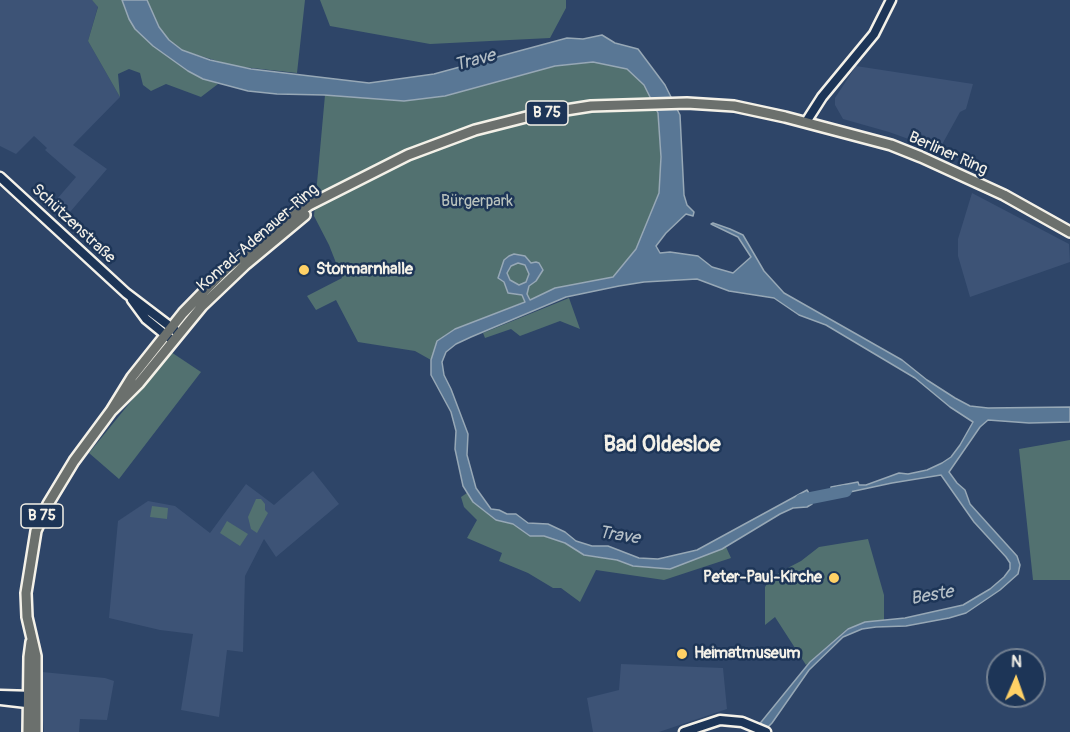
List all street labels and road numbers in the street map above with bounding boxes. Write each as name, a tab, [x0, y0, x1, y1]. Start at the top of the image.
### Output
road number: B 75	[526, 101, 568, 125]
street label: Berliner Ring	[906, 128, 990, 180]
street label: Schützenstraße	[27, 180, 119, 268]
street label: Konrad-Adenauer-Ring	[193, 180, 323, 296]
road number: B 75	[21, 504, 63, 528]

